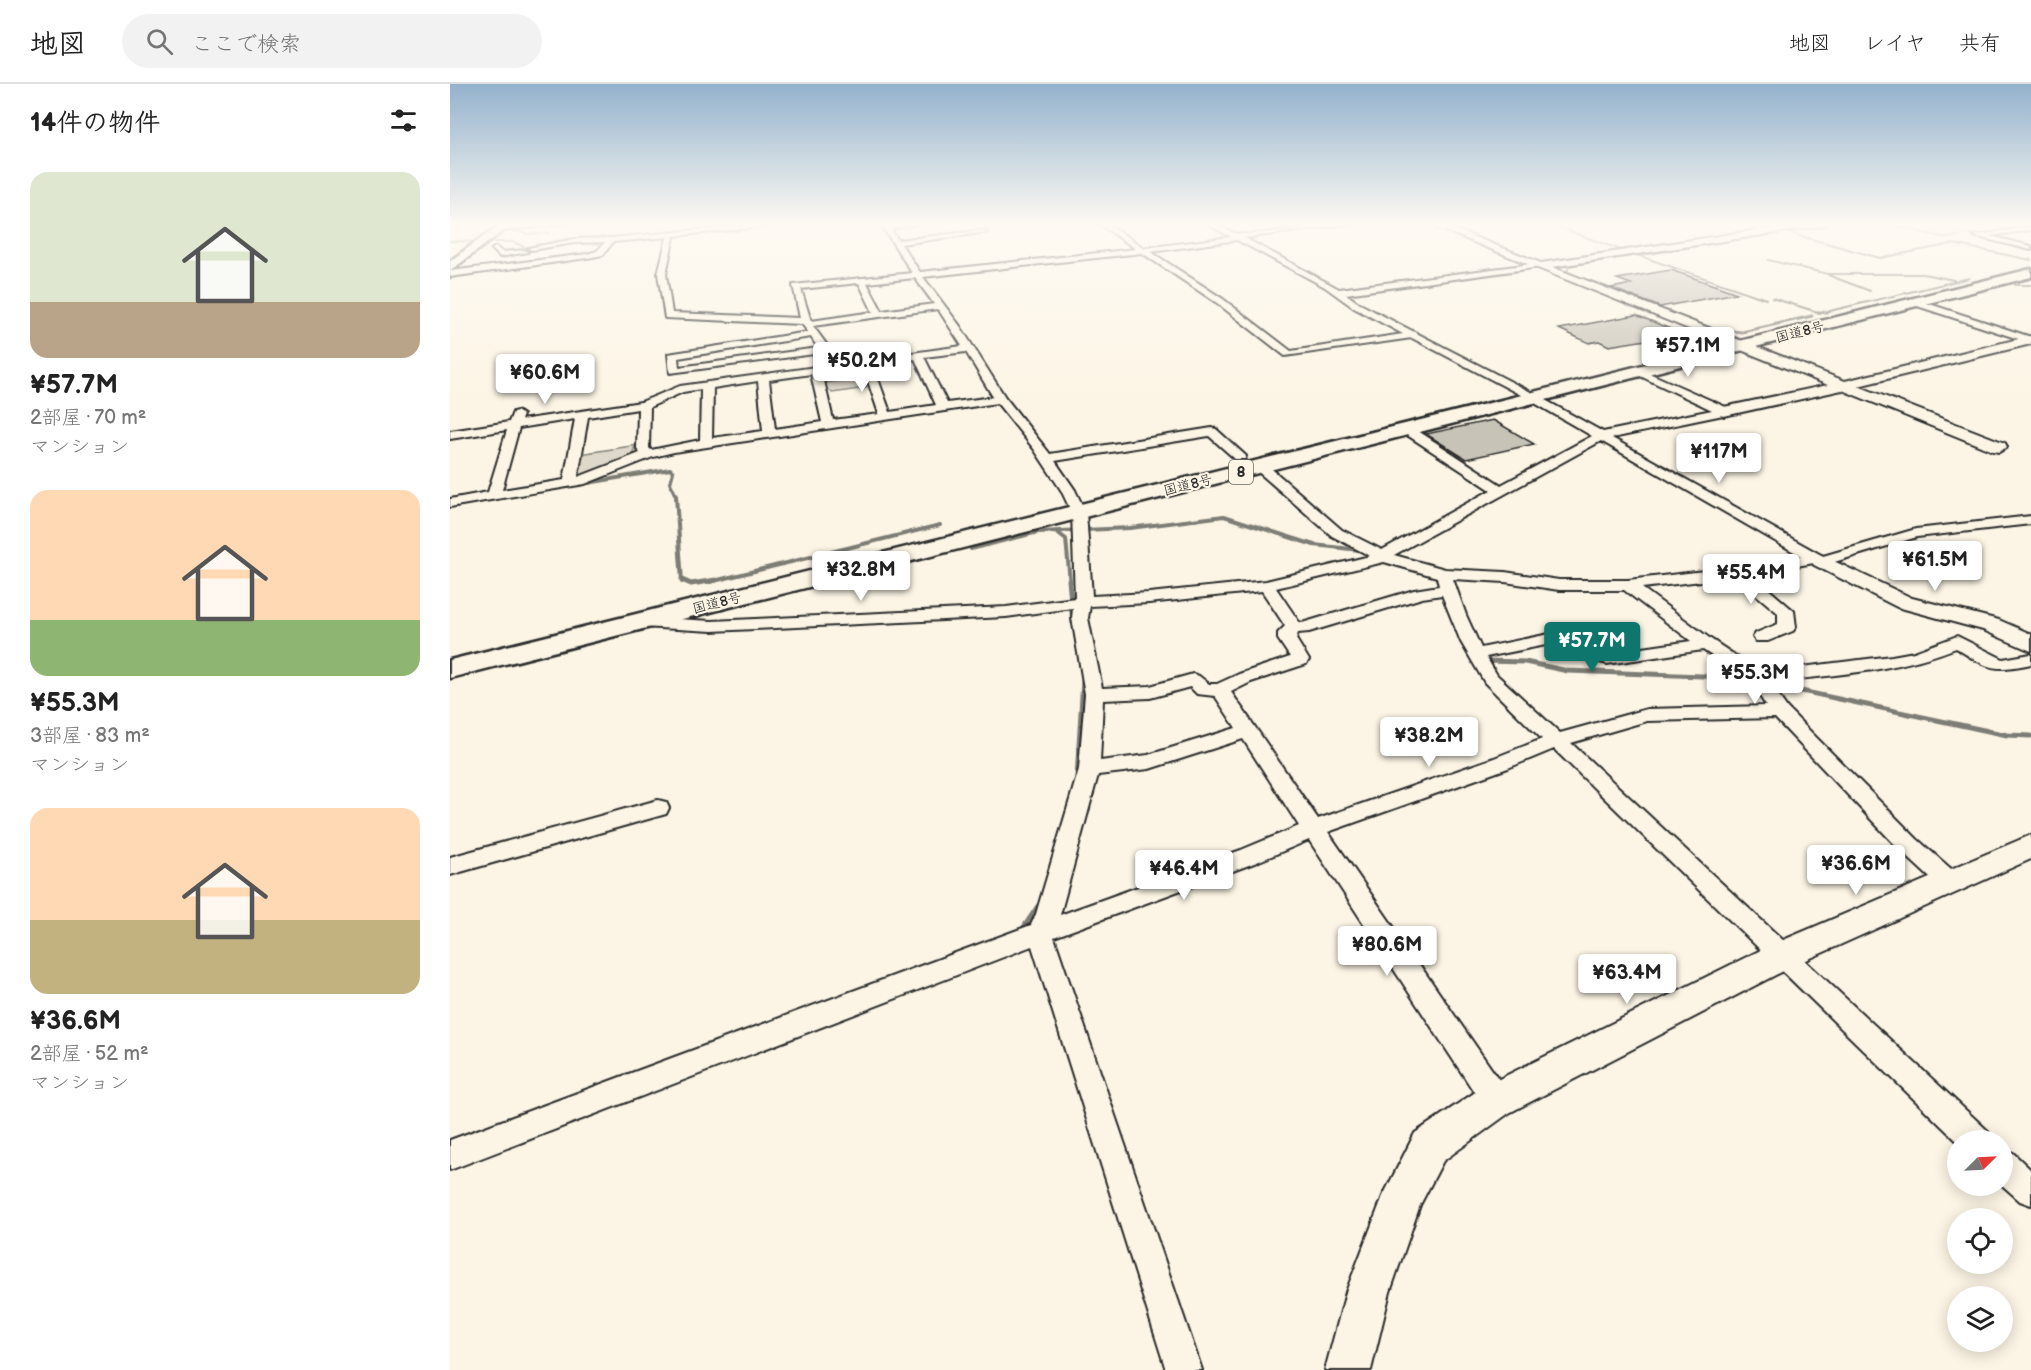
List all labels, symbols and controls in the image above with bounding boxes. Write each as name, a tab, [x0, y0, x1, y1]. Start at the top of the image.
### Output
search box	[122, 14, 542, 68]
icon: search	[143, 25, 176, 58]
text: 地図	[30, 28, 86, 61]
text: ここで検索	[191, 31, 301, 58]
text: 地図	[1789, 31, 1831, 56]
text: レイヤ	[1864, 31, 1926, 56]
text: 共有	[1959, 31, 2001, 56]
icon: filters	[387, 104, 420, 137]
text: 14件の物件	[30, 108, 160, 139]
icon: home	[171, 211, 279, 319]
street label: 国道8号	[1774, 318, 1826, 346]
pin: ¥57.1M	[1639, 327, 1737, 378]
text: ¥57.1M	[1656, 334, 1720, 358]
pin: ¥50.2M	[813, 342, 911, 393]
text: ¥50.2M	[827, 349, 897, 373]
pin: ¥60.6M	[496, 354, 594, 405]
text: ¥60.6M	[510, 361, 580, 385]
text: ¥57.7M	[30, 370, 118, 401]
text: 2部屋 · 70 m²	[30, 406, 146, 430]
pin: ¥117M	[1677, 433, 1761, 484]
text: マンション	[30, 435, 129, 459]
text: ¥117M	[1690, 440, 1748, 464]
road number: 8	[1229, 460, 1253, 484]
street label: 国道8号	[1162, 471, 1214, 499]
icon: home	[171, 529, 279, 637]
pin: ¥61.5M	[1886, 541, 1984, 592]
text: ¥61.5M	[1902, 548, 1968, 572]
pin: ¥32.8M	[812, 551, 910, 602]
pin: ¥55.4M	[1702, 554, 1800, 605]
text: ¥32.8M	[826, 558, 896, 582]
text: ¥55.4M	[1717, 561, 1785, 585]
street label: 国道8号	[691, 589, 743, 617]
pin: ¥57.7M	[1543, 622, 1641, 673]
text: ¥57.7M	[1558, 629, 1626, 653]
pin: ¥55.3M	[1706, 654, 1804, 705]
text: ¥55.3M	[1721, 661, 1789, 685]
text: ¥55.3M	[30, 688, 119, 719]
pin: ¥38.2M	[1380, 717, 1478, 768]
text: 3部屋 · 83 m²	[30, 724, 150, 748]
text: ¥38.2M	[1394, 724, 1464, 748]
text: マンション	[30, 753, 129, 777]
pin: ¥36.6M	[1807, 845, 1905, 896]
icon: home	[171, 847, 279, 955]
pin: ¥46.4M	[1135, 850, 1233, 901]
text: ¥36.6M	[1821, 852, 1891, 876]
text: ¥46.4M	[1149, 857, 1219, 881]
pin: ¥80.6M	[1338, 926, 1436, 977]
text: ¥80.6M	[1352, 933, 1422, 957]
pin: ¥63.4M	[1578, 954, 1676, 1005]
text: ¥63.4M	[1592, 961, 1662, 985]
text: ¥36.6M	[30, 1006, 121, 1037]
text: 2部屋 · 52 m²	[30, 1042, 149, 1066]
text: マンション	[30, 1071, 129, 1095]
north arrow	[1947, 1130, 2013, 1196]
map controls	[1947, 1130, 2013, 1352]
button: locate	[1947, 1208, 2013, 1274]
button: layers	[1947, 1286, 2013, 1352]

